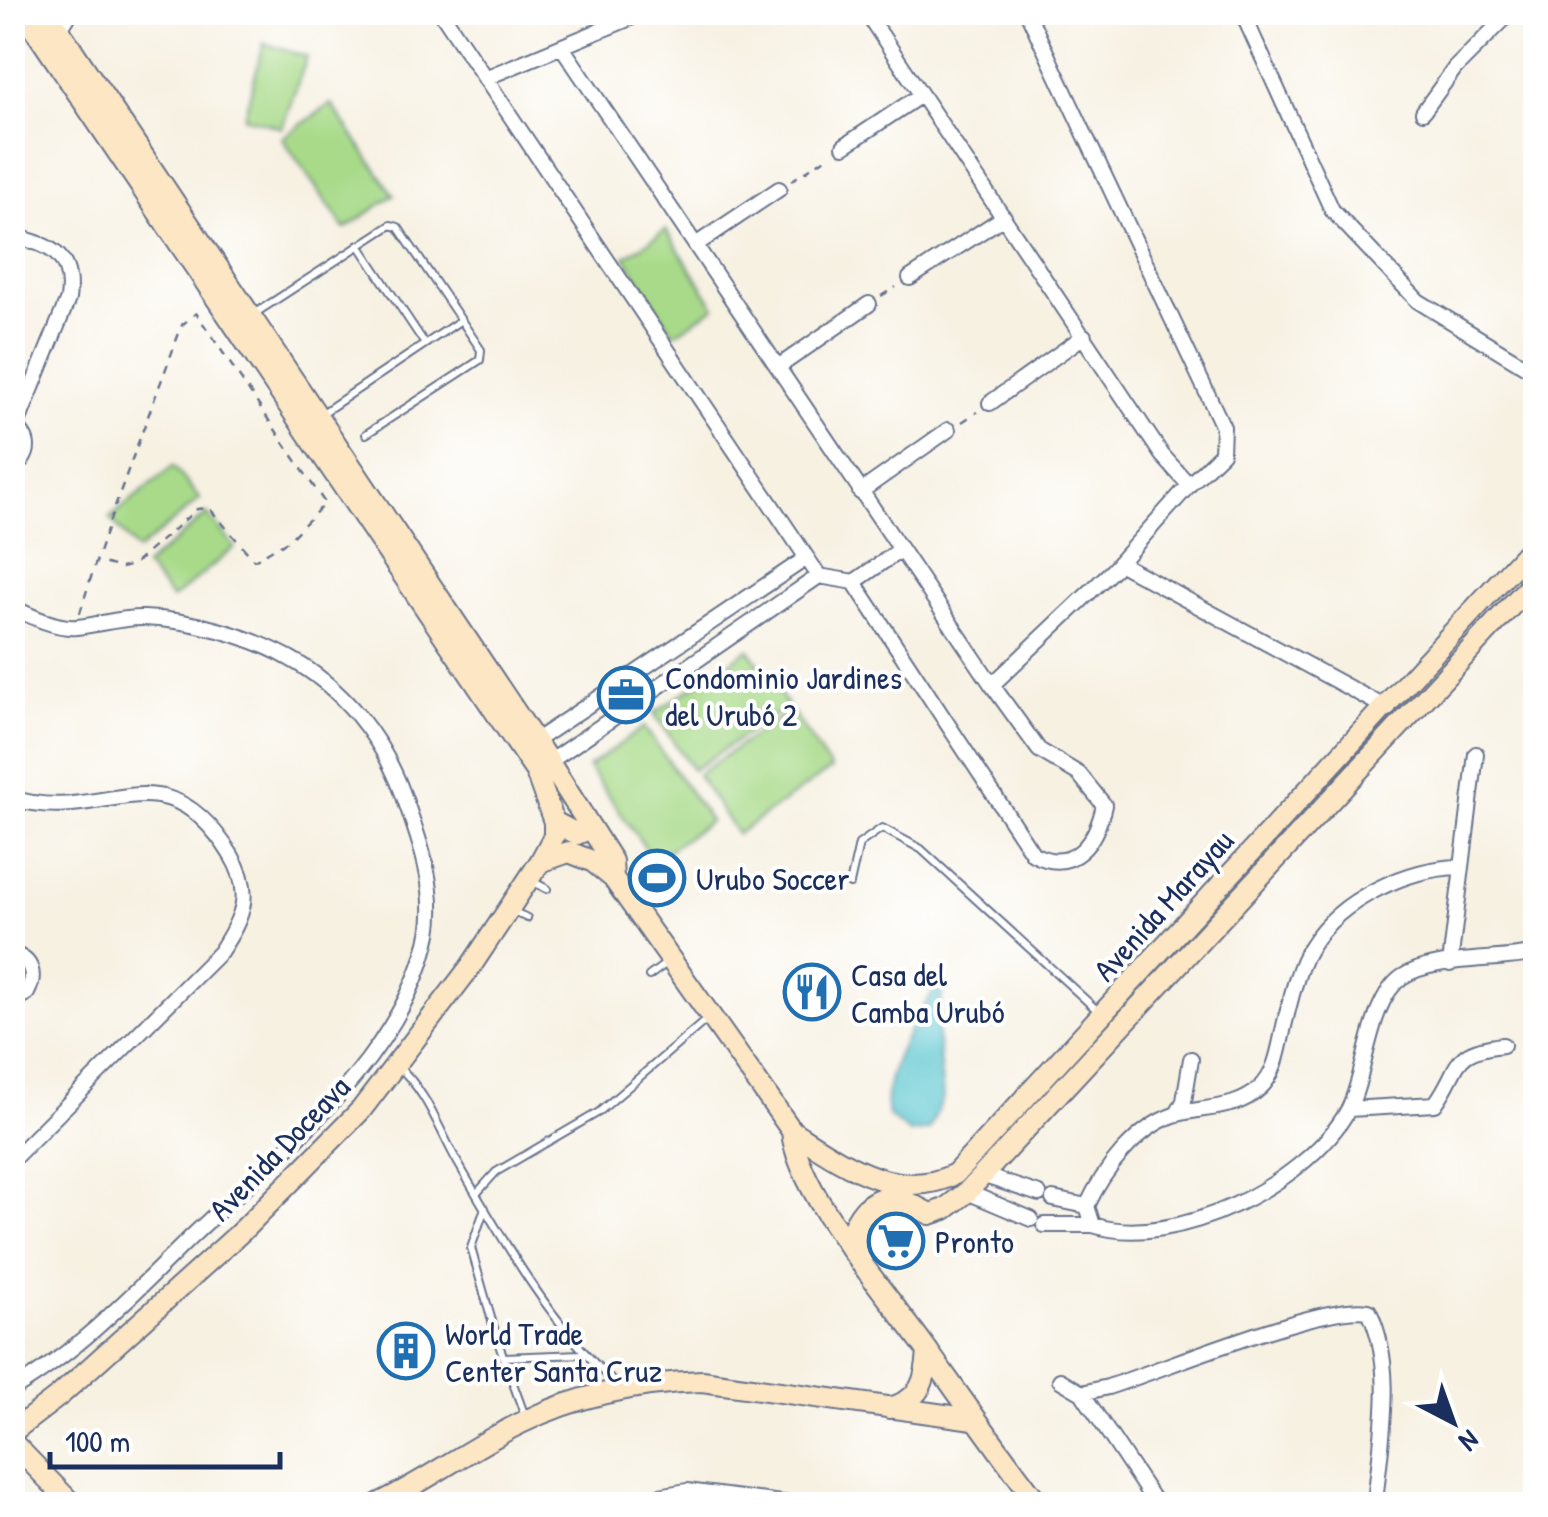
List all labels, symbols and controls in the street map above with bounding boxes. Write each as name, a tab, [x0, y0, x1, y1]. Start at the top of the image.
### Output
place label: Condominio Jardines del Urubó 2	[665, 656, 902, 736]
office icon: Condominio Jardines del Urubó 2	[596, 665, 656, 725]
street label: Avenida Marayau	[1083, 820, 1243, 990]
sports icon: Urubo Soccer	[627, 848, 687, 908]
place label: Urubo Soccer	[696, 857, 850, 900]
place label: Casa del Camba Urubó	[851, 953, 1005, 1033]
restaurant icon: Casa del Camba Urubó	[782, 962, 842, 1022]
street label: Avenida Doceava	[199, 1066, 359, 1230]
supermarket icon: Pronto	[866, 1211, 926, 1271]
place label: Pronto	[935, 1220, 1014, 1263]
place label: World Trade Center Santa Cruz	[445, 1312, 662, 1392]
building icon: World Trade Center Santa Cruz	[376, 1321, 436, 1381]
north arrow	[1403, 1372, 1503, 1472]
scale bar	[50, 1407, 280, 1469]
text: 100 m	[65, 1421, 130, 1461]
text: N	[1451, 1422, 1487, 1460]

